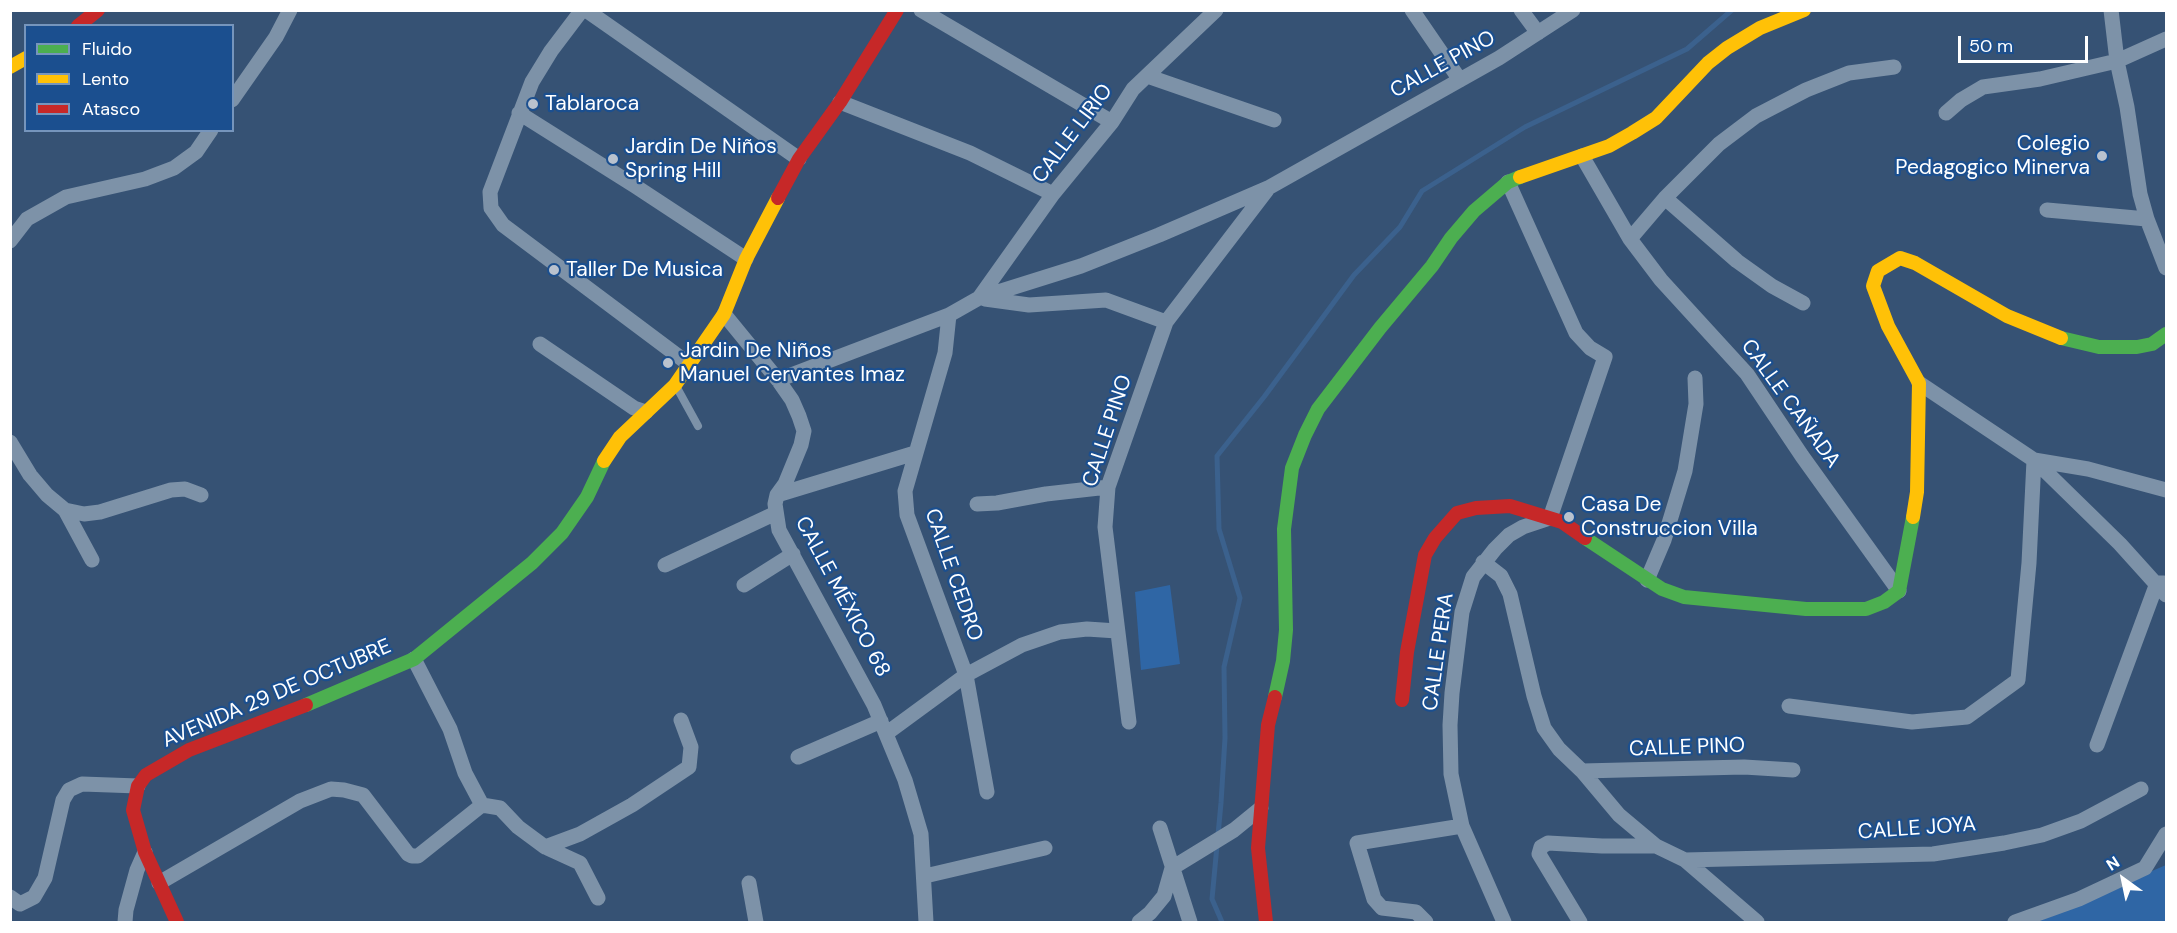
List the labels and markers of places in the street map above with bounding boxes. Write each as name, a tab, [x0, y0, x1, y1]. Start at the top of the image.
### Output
place label: Tablaroca	[545, 91, 639, 117]
marker: Tablaroca	[526, 97, 540, 111]
place label: Colegio Pedagogico Minerva	[1895, 131, 2090, 181]
place label: Jardin De Niños Spring Hill	[625, 134, 777, 184]
marker: Colegio Pedagogico Minerva	[2095, 149, 2109, 163]
marker: Jardin De Niños Spring Hill	[606, 152, 620, 166]
place label: Taller De Musica	[566, 257, 723, 283]
marker: Taller De Musica	[547, 263, 561, 277]
place label: Jardin De Niños Manuel Cervantes Imaz	[680, 338, 905, 388]
marker: Jardin De Niños Manuel Cervantes Imaz	[661, 356, 675, 370]
place label: Casa De Construccion Villa	[1581, 492, 1758, 542]
marker: Casa De Construccion Villa	[1562, 510, 1576, 524]

